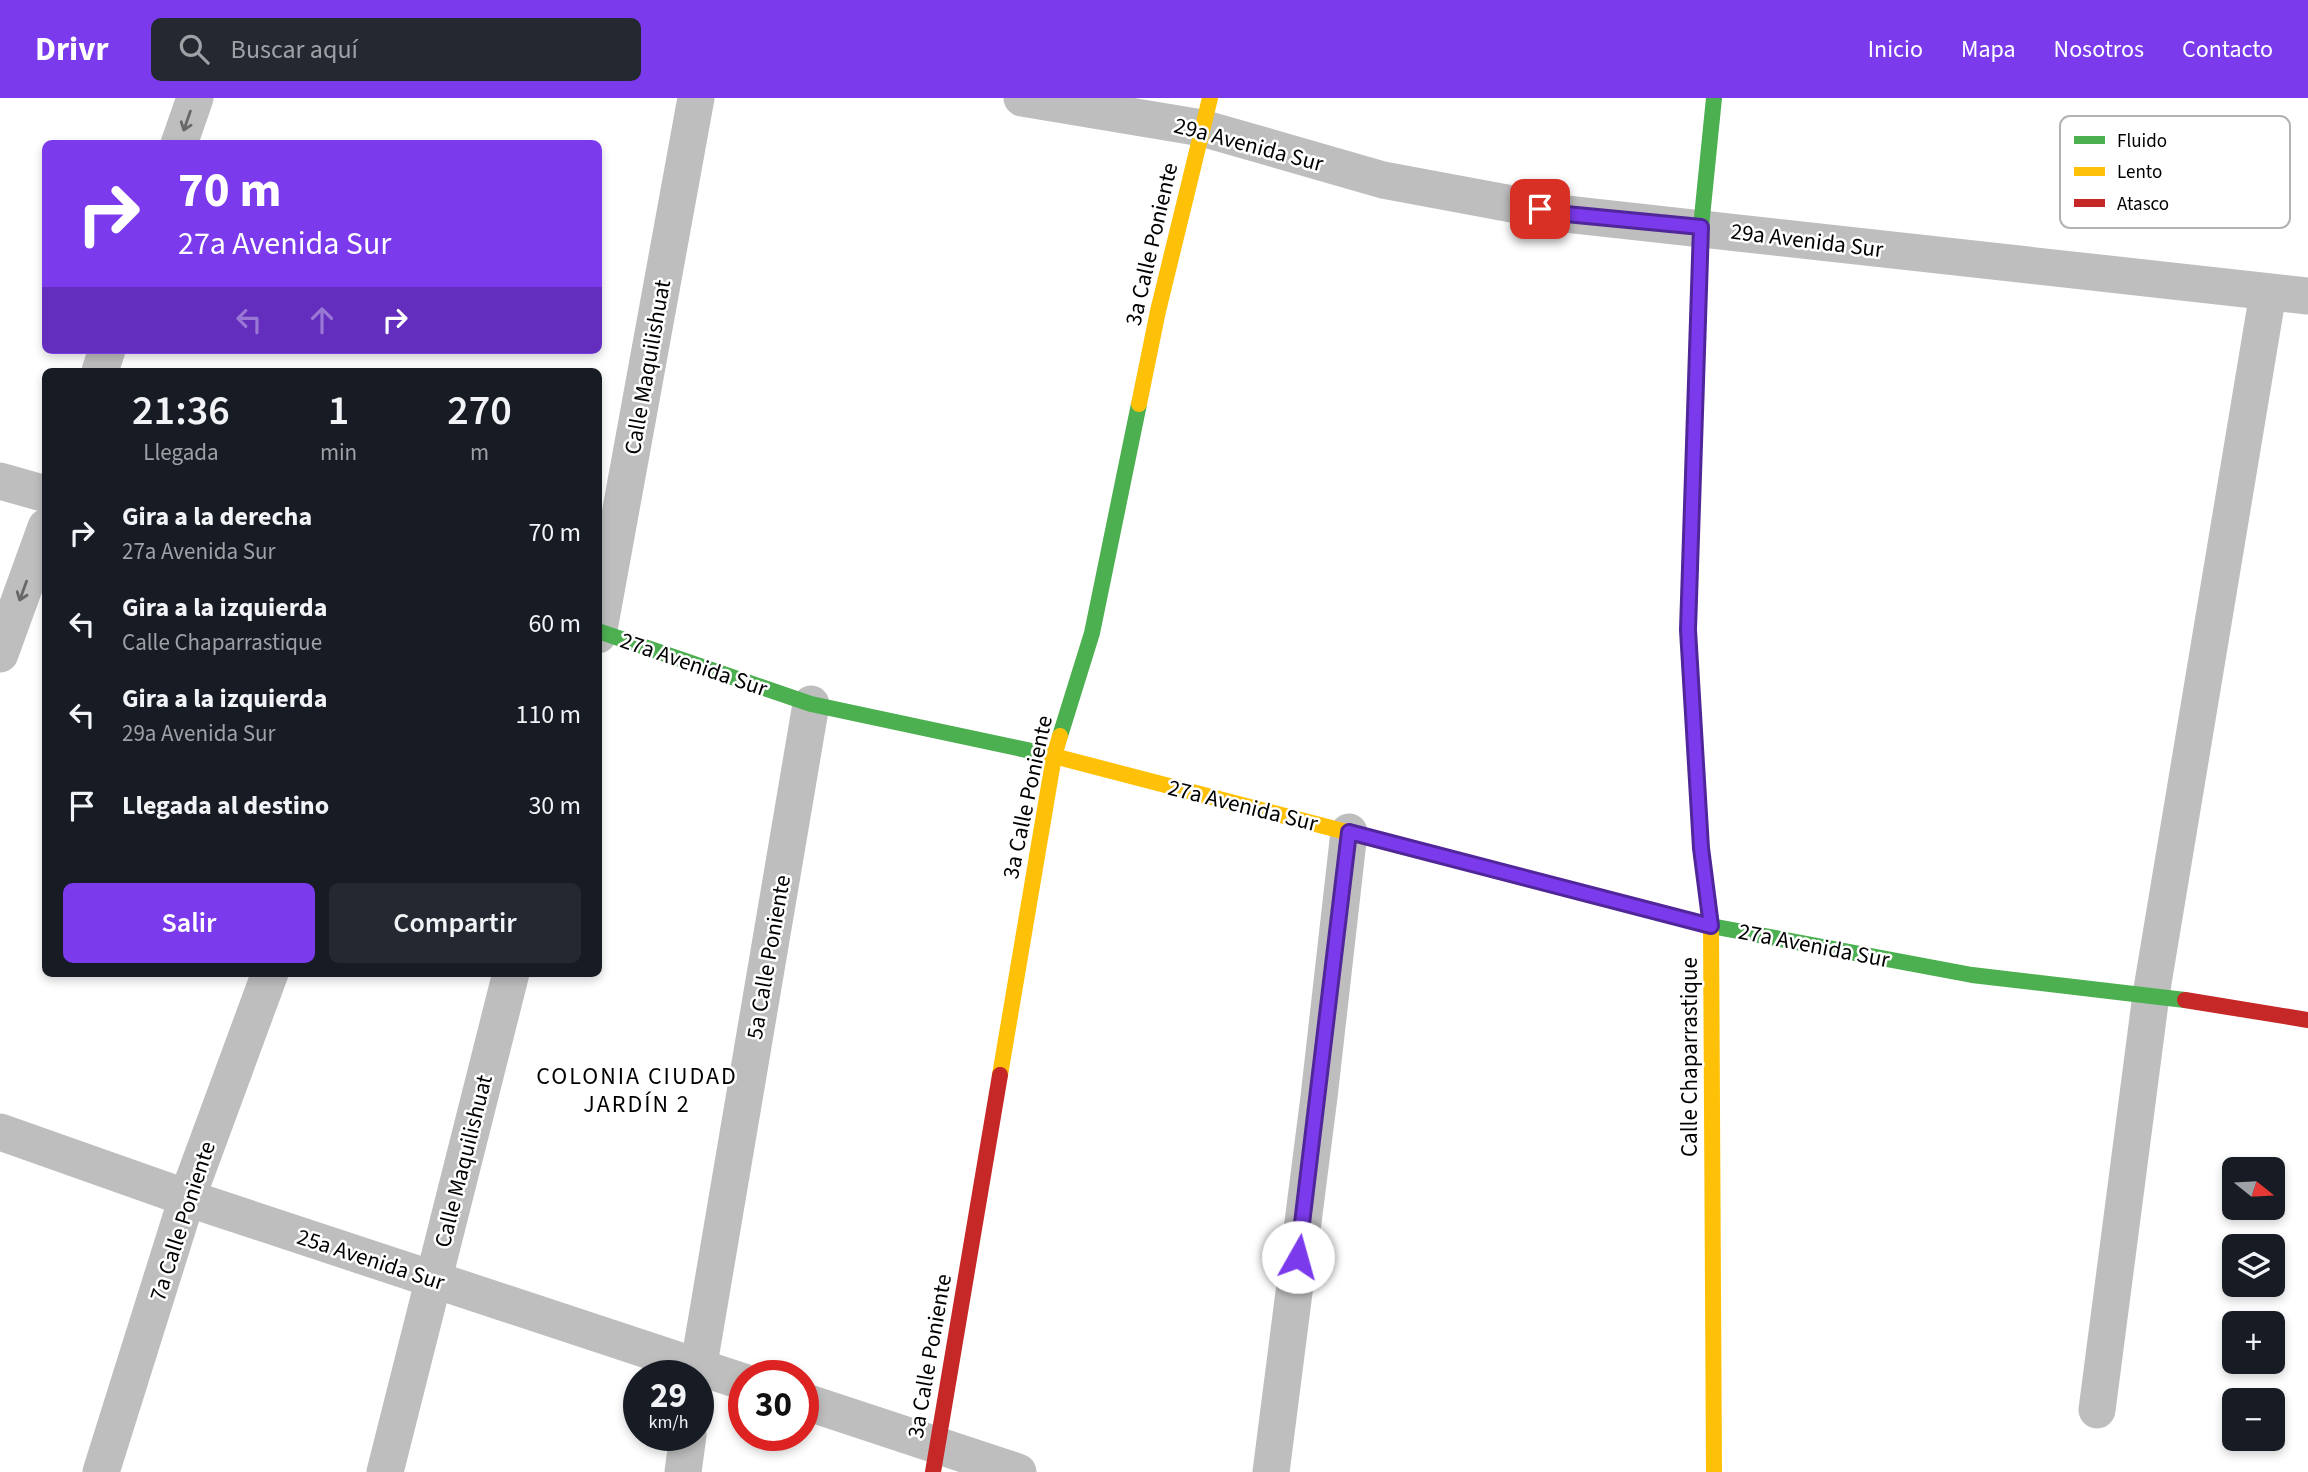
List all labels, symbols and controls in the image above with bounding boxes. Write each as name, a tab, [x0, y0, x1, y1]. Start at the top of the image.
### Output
search box	[151, 18, 641, 81]
text: Drivr	[35, 26, 109, 73]
icon: search	[175, 30, 213, 68]
text: Buscar aquí	[231, 31, 358, 68]
text: Inicio	[1868, 32, 1923, 67]
text: Mapa	[1961, 32, 2016, 67]
text: Nosotros	[2054, 32, 2144, 67]
text: Contacto	[2182, 32, 2273, 67]
one-way arrow	[180, 109, 192, 131]
street label: 29a Avenida Sur	[1171, 109, 1328, 181]
legend	[2060, 116, 2290, 228]
text: Fluido	[2117, 128, 2167, 155]
text: 70 m	[178, 156, 282, 226]
street label: 3a Calle Poniente	[1117, 159, 1186, 329]
text: Lento	[2117, 159, 2162, 186]
icon: right	[63, 168, 154, 259]
pin	[1510, 179, 1570, 239]
icon: arrive	[1521, 190, 1559, 228]
text: Atasco	[2117, 191, 2169, 218]
street label: 29a Avenida Sur	[1729, 215, 1886, 266]
text: 27a Avenida Sur	[178, 221, 391, 267]
street label: Calle Maquilishuat	[616, 277, 679, 457]
icon: left	[230, 301, 268, 339]
icon: ahead	[303, 301, 341, 339]
icon: right	[376, 301, 414, 339]
text: 21:36	[132, 381, 230, 441]
text: 1	[328, 381, 349, 441]
text: 270	[447, 381, 512, 441]
text: Llegada	[143, 436, 219, 469]
text: min	[320, 436, 357, 469]
text: m	[470, 436, 489, 469]
text: Gira a la derecha	[122, 498, 312, 535]
icon: right	[63, 514, 101, 552]
text: 70 m	[528, 514, 581, 551]
text: 27a Avenida Sur	[122, 535, 275, 568]
one-way arrow	[16, 579, 28, 601]
text: Gira a la izquierda	[122, 589, 327, 626]
icon: left	[63, 605, 101, 643]
text: 60 m	[528, 605, 581, 642]
street label: 27a Avenida Sur	[616, 624, 773, 705]
text: Calle Chaparrastique	[122, 626, 322, 659]
text: Gira a la izquierda	[122, 680, 327, 717]
icon: left	[63, 696, 101, 734]
text: 110 m	[515, 696, 581, 733]
street label: 3a Calle Poniente	[994, 712, 1061, 882]
text: 29a Avenida Sur	[122, 717, 275, 750]
street label: 27a Avenida Sur	[1164, 771, 1322, 840]
icon: arrive	[63, 787, 101, 825]
text: Llegada al destino	[122, 787, 329, 824]
text: 30 m	[528, 787, 581, 824]
street label: 5a Calle Poniente	[738, 872, 799, 1042]
button: Salir	[63, 883, 315, 963]
button: Compartir	[329, 883, 581, 963]
street label: 27a Avenida Sur	[1735, 915, 1893, 977]
street label: Calle Chaparrastique	[1673, 957, 1706, 1157]
district label: COLONIA CIUDAD JARDÍN 2	[536, 1059, 738, 1122]
street label: Calle Maquilishuat	[426, 1071, 501, 1251]
street label: 7a Calle Poniente	[141, 1137, 224, 1305]
north arrow	[2222, 1157, 2286, 1220]
map controls	[2222, 1157, 2285, 1451]
street label: 25a Avenida Sur	[293, 1220, 450, 1299]
position arrow	[1261, 1220, 1335, 1294]
button: layers	[2222, 1234, 2285, 1297]
street label: 3a Calle Poniente	[899, 1271, 960, 1441]
button: +	[2222, 1311, 2285, 1374]
speed limit sign: 30	[728, 1360, 819, 1451]
text: 29	[650, 1371, 687, 1421]
button: −	[2222, 1388, 2285, 1451]
text: km/h	[649, 1410, 688, 1435]

